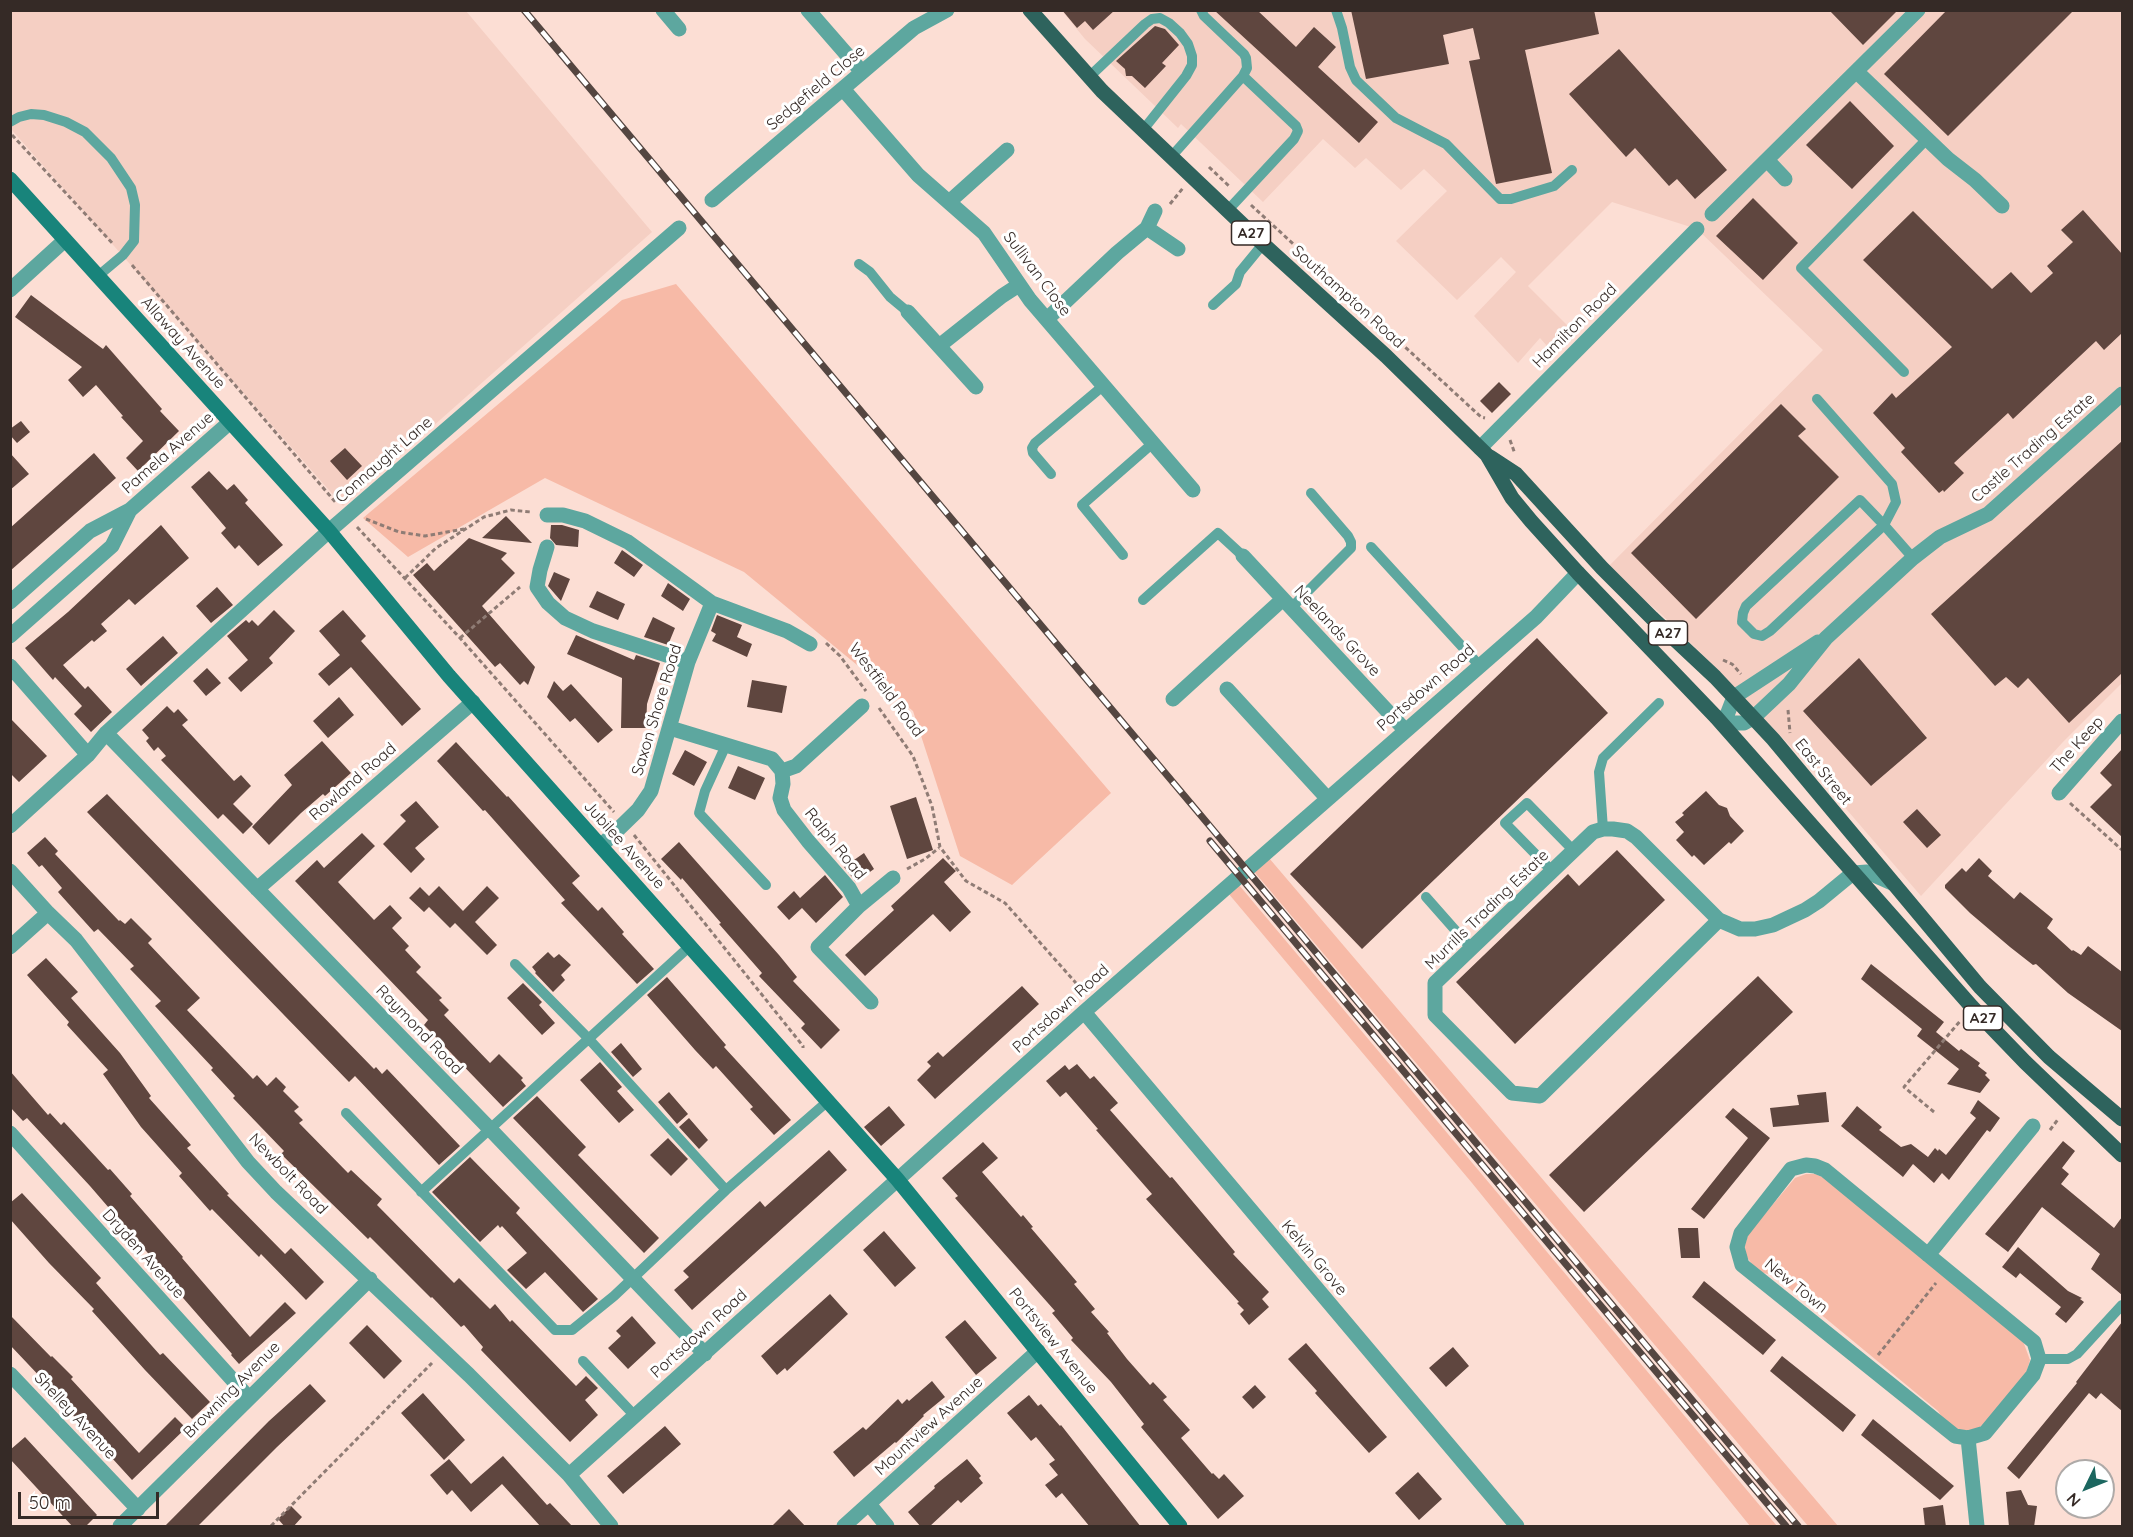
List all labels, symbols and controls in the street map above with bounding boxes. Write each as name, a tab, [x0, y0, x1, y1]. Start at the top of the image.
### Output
street label: Sedgefield Close	[763, 41, 869, 135]
road number: A27	[1232, 221, 1270, 245]
street label: Sullivan Close	[999, 228, 1075, 320]
street label: Southampton Road	[1288, 241, 1408, 353]
street label: Hamilton Road	[1529, 280, 1621, 372]
street label: Allaway Avenue	[137, 293, 229, 393]
street label: Castle Trading Estate	[1967, 389, 2099, 507]
street label: Pamela Avenue	[118, 408, 218, 498]
street label: Connaught Lane	[331, 413, 437, 507]
street label: Neelands Grove	[1290, 581, 1384, 681]
road number: A27	[1648, 621, 1688, 645]
street label: Westfield Road	[844, 639, 928, 741]
street label: Portsdown Road	[1373, 640, 1479, 736]
street label: Saxon Shore Road	[628, 642, 686, 778]
street label: The Keep	[2046, 712, 2108, 778]
street label: East Street	[1790, 735, 1856, 809]
street label: Rowland Road	[306, 739, 400, 825]
street label: Jubilee Avenue	[579, 797, 669, 893]
street label: Ralph Road	[800, 804, 870, 884]
street label: Murrills Trading Estate	[1421, 846, 1553, 974]
street label: Portsdown Road	[1009, 961, 1113, 1057]
street label: Raymond Road	[372, 981, 466, 1079]
road number: A27	[1964, 1006, 2002, 1030]
street label: Newbolt Road	[245, 1129, 331, 1219]
street label: Dryden Avenue	[98, 1205, 188, 1303]
street label: Kelvin Grove	[1277, 1217, 1351, 1299]
street label: New Town	[1761, 1255, 1831, 1317]
street label: Portsview Avenue	[1004, 1284, 1102, 1398]
street label: Portsdown Road	[647, 1286, 751, 1382]
street label: Browning Avenue	[180, 1338, 284, 1442]
street label: Shelley Avenue	[30, 1369, 120, 1463]
street label: Mountview Avenue	[871, 1372, 987, 1480]
north arrow	[2055, 1459, 2115, 1519]
scale bar	[21, 1480, 162, 1518]
text: N	[2062, 1489, 2085, 1511]
text: 50 m	[29, 1491, 71, 1514]

